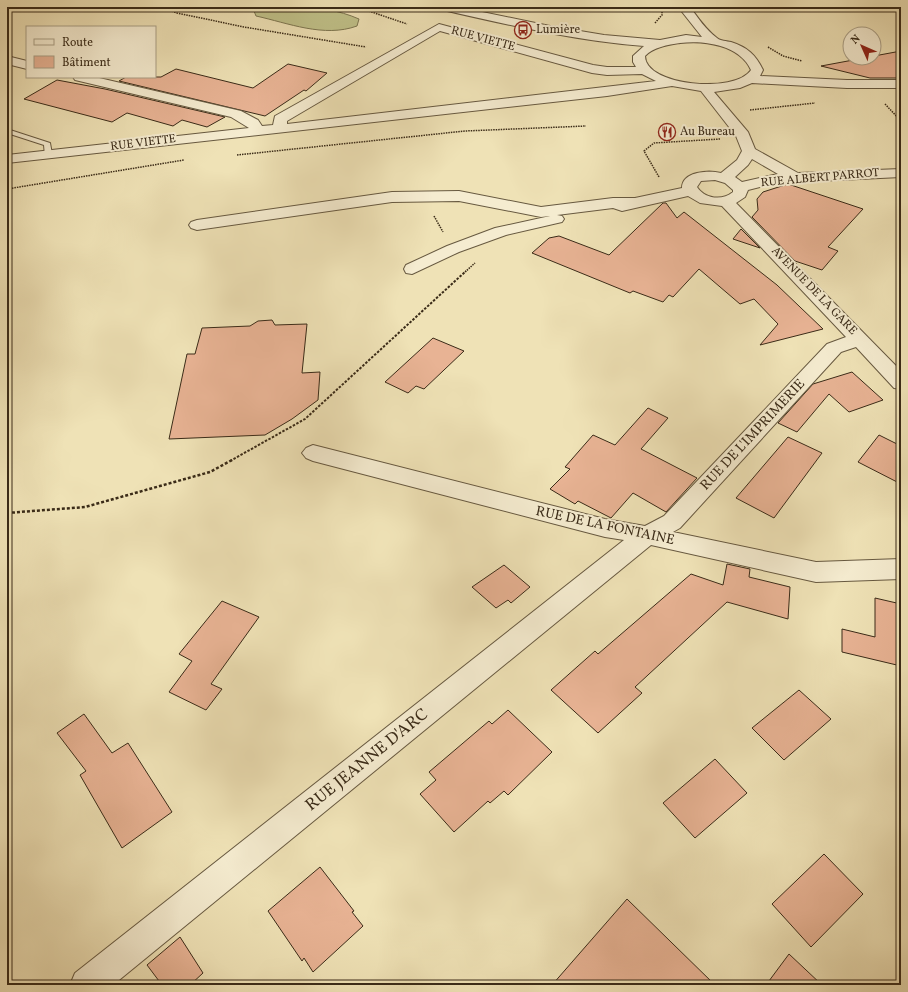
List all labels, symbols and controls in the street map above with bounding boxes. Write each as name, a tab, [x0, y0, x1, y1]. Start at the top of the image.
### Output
bus stop icon: Lumière	[513, 20, 533, 40]
place label: Lumière	[536, 22, 580, 38]
street label: RUE VIETTE	[449, 23, 517, 55]
legend	[26, 26, 156, 78]
north arrow	[842, 26, 882, 66]
text: N	[848, 32, 864, 48]
text: Route	[62, 35, 93, 51]
text: Bâtiment	[62, 55, 111, 71]
restaurant icon: Au Bureau	[657, 122, 677, 142]
place label: Au Bureau	[680, 124, 735, 140]
street label: RUE VIETTE	[109, 131, 177, 155]
street label: RUE ALBERT PARROT	[760, 165, 880, 191]
street label: AVENUE DE LA GARE	[768, 243, 860, 339]
street label: RUE DE L'IMPRIMERIE	[696, 375, 810, 495]
street label: RUE DE LA FONTAINE	[534, 502, 676, 550]
street label: RUE JEANNE D'ARC	[301, 703, 433, 817]

